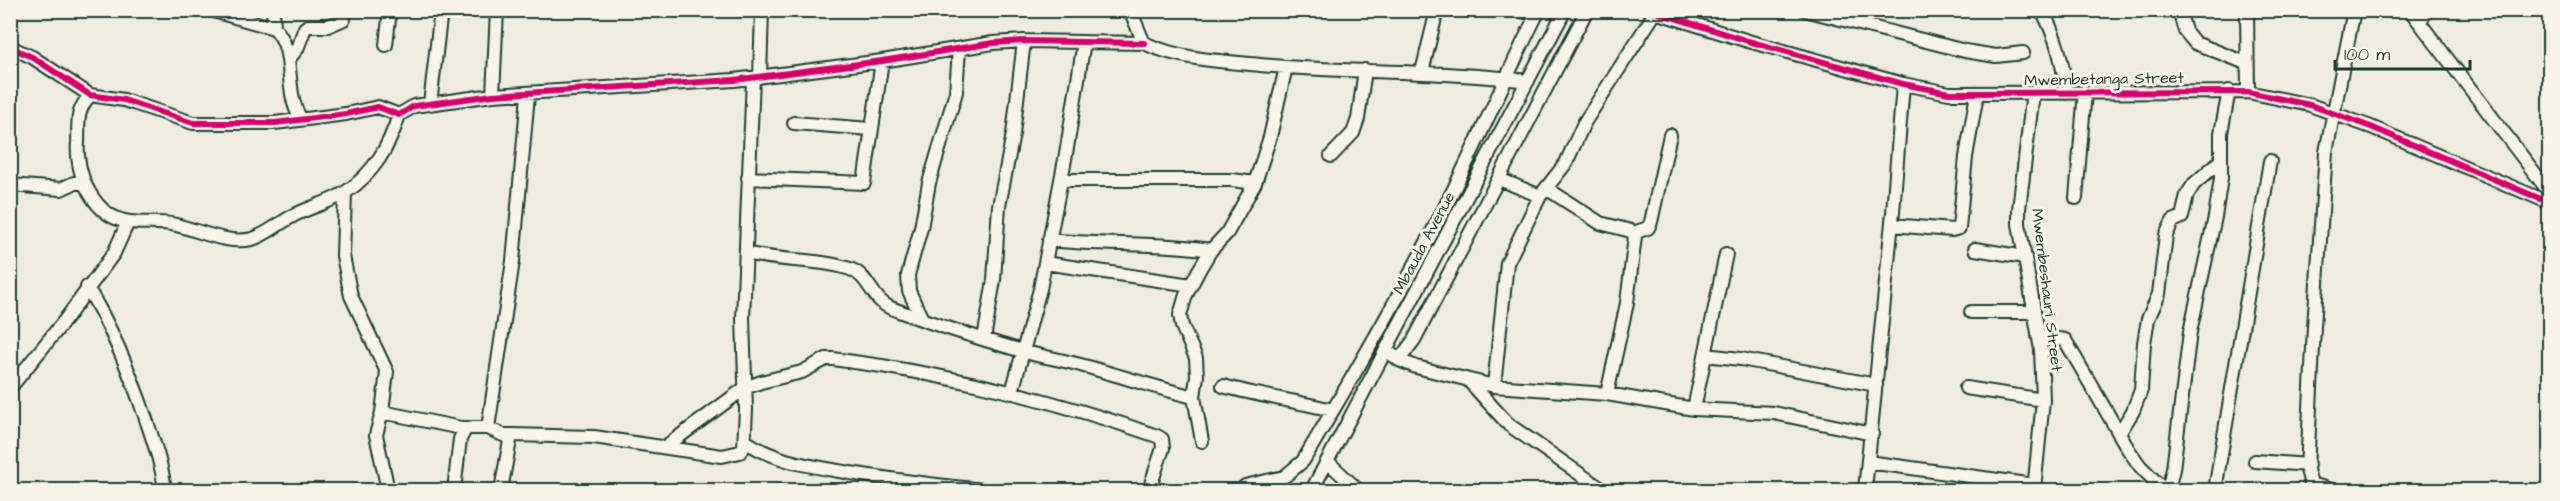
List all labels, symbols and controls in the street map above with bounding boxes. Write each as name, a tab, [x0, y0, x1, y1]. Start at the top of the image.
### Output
scale bar	[2335, 33, 2470, 71]
text: 100 m	[2344, 42, 2390, 67]
street label: Mwembetanga Street	[2024, 67, 2185, 92]
street label: Mbauda Avenue	[1388, 188, 1460, 298]
street label: Mwembeshauri Street	[2026, 207, 2068, 373]

